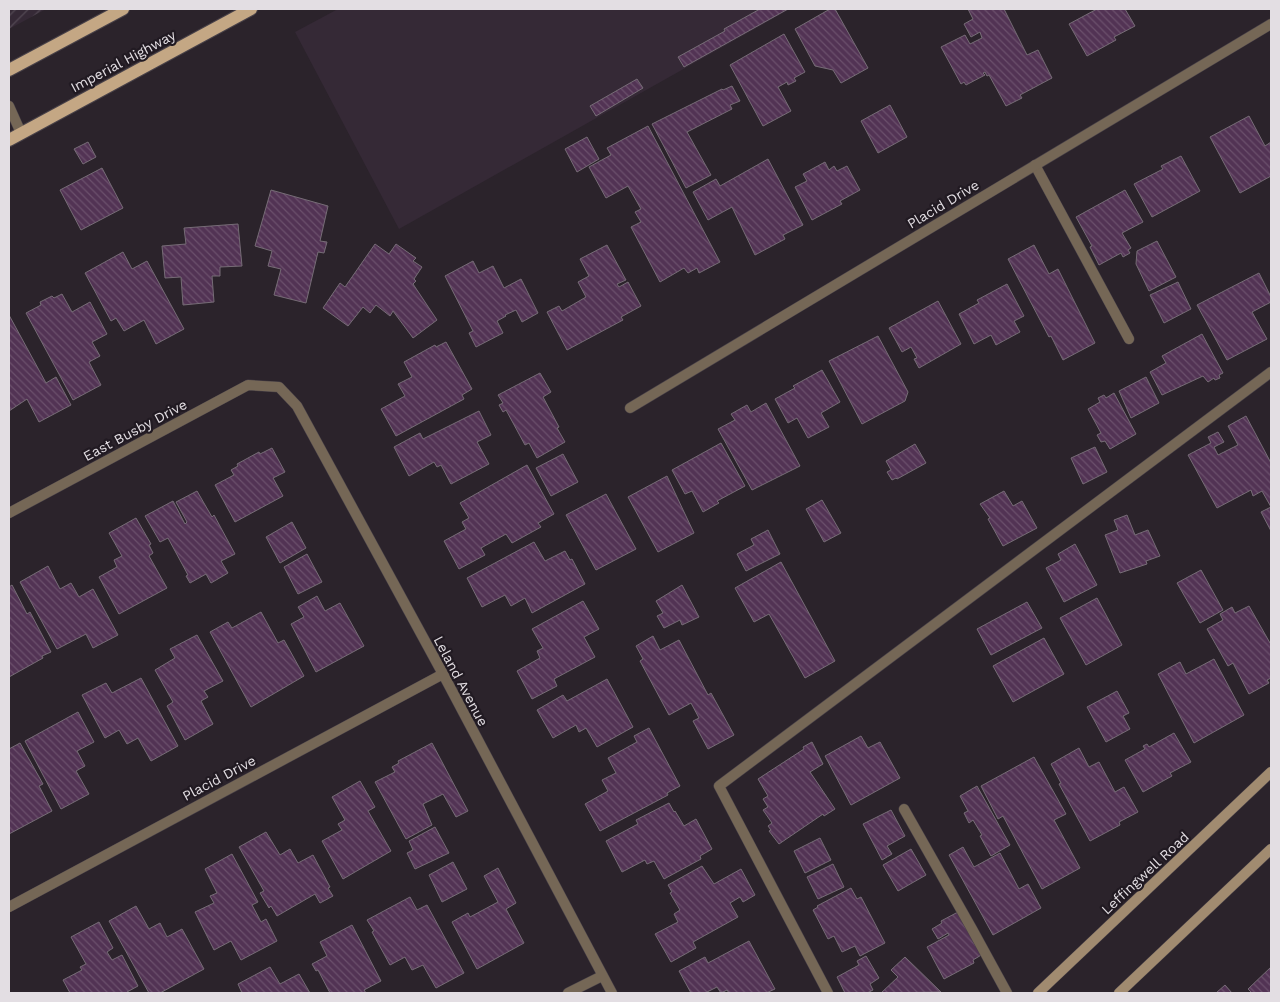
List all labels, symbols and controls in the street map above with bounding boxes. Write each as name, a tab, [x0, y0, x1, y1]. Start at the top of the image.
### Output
street label: Imperial Highway	[68, 26, 179, 95]
street label: Placid Drive	[904, 176, 982, 232]
street label: East Busby Drive	[80, 396, 190, 464]
street label: Leland Avenue	[431, 633, 491, 729]
street label: Placid Drive	[180, 752, 258, 804]
street label: Leffingwell Road	[1098, 828, 1192, 918]

